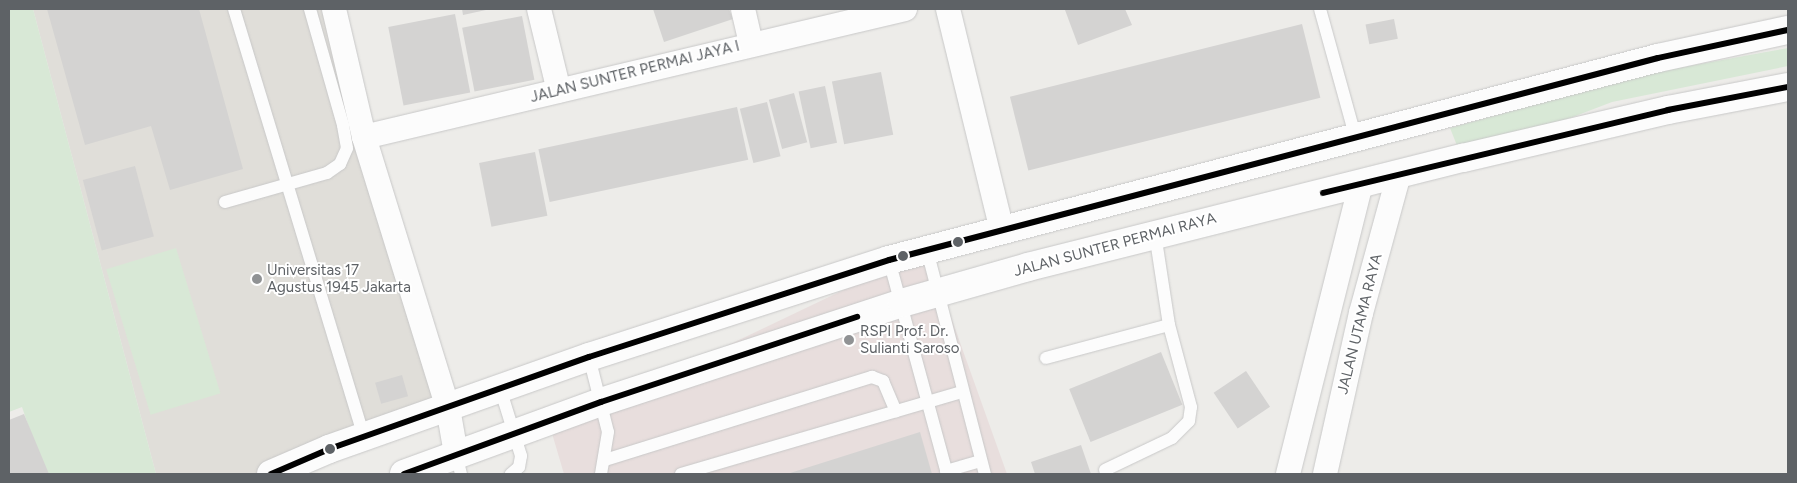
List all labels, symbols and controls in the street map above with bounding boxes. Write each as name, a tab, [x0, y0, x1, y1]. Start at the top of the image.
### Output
street label: JALAN SUNTER PERMAI JAYA I	[528, 37, 742, 107]
street label: JALAN SUNTER PERMAI RAYA	[1012, 209, 1218, 281]
unlabelled marker	[953, 237, 963, 247]
unlabelled marker	[898, 251, 908, 261]
street label: JALAN UTAMA RAYA	[1334, 252, 1386, 396]
place label: Universitas 17 Agustus 1945 Jakarta	[267, 261, 411, 296]
marker: Universitas 17 Agustus 1945 Jakarta	[251, 273, 263, 285]
place label: RSPI Prof. Dr. Sulianti Saroso	[860, 322, 960, 357]
marker: RSPI Prof. Dr. Sulianti Saroso	[842, 333, 856, 347]
unlabelled marker	[325, 444, 335, 454]

